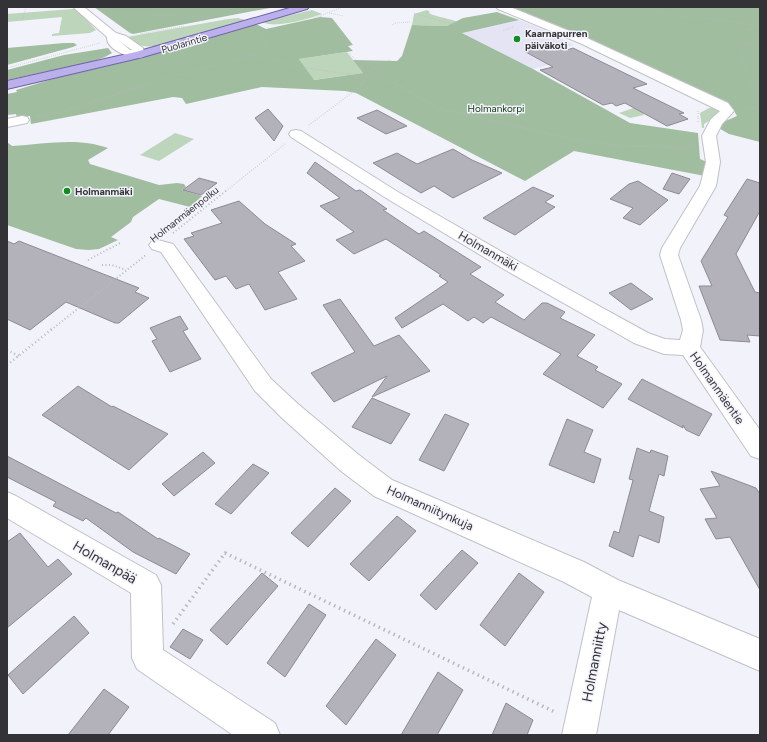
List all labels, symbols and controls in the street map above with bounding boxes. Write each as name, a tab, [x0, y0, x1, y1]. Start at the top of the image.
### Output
place label: Kaarnapurren päiväkoti	[525, 27, 588, 52]
street label: Puolarintie	[160, 31, 209, 56]
marker: Kaarnapurren päiväkoti	[512, 34, 522, 44]
park label: Holmankorpi	[468, 102, 524, 115]
street label: Holmanmäenpolku	[147, 184, 221, 245]
place label: Holmanmäki	[75, 185, 133, 198]
marker: Holmanmäki	[62, 186, 72, 196]
street label: Holmanmäki	[456, 228, 520, 274]
street label: Holmanmäentie	[687, 349, 747, 427]
street label: Holmanniitynkuja	[385, 483, 475, 533]
street label: Holmanpää	[70, 537, 140, 588]
street label: Holmanniitty	[578, 620, 611, 703]

